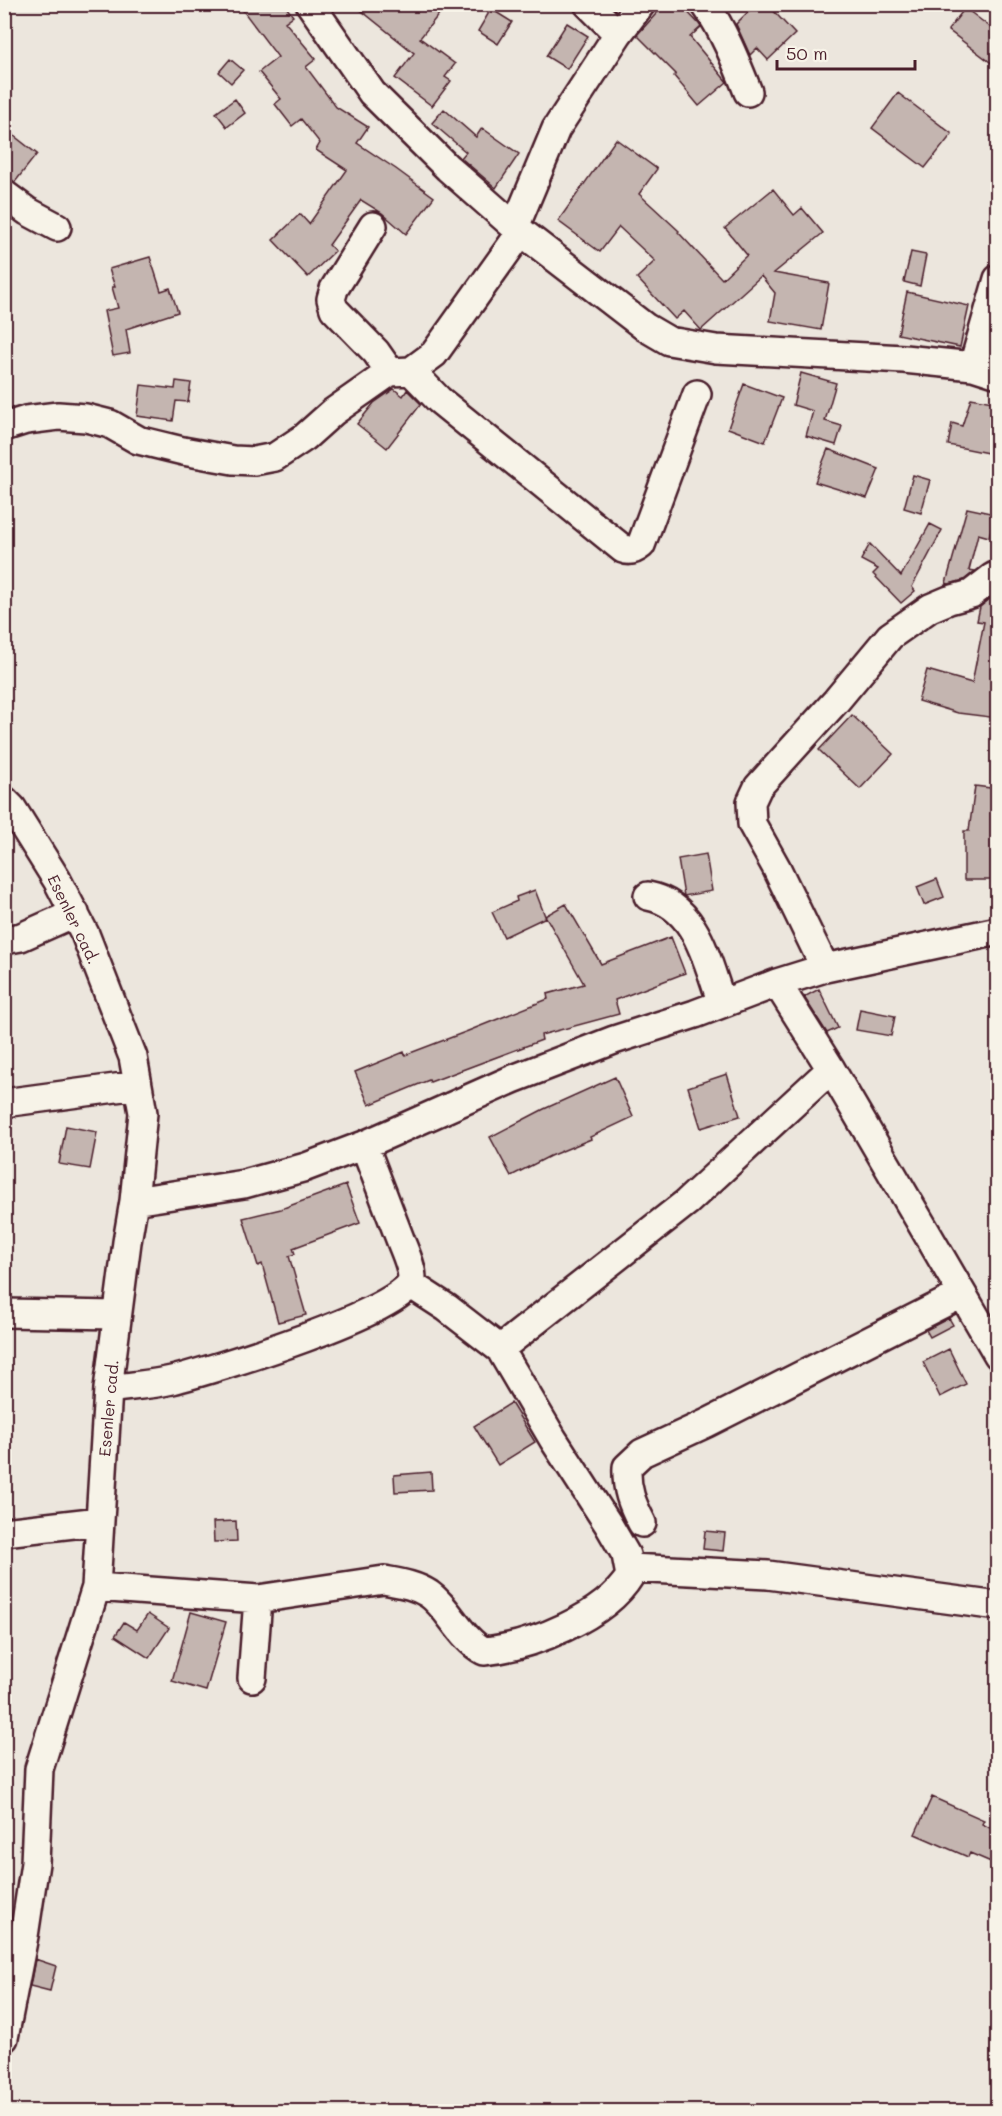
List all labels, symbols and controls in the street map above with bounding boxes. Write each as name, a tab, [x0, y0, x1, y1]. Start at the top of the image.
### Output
scale bar	[777, 33, 915, 71]
text: 50 m	[786, 41, 828, 65]
street label: Esenler cad.	[43, 871, 105, 967]
street label: Esenler cad.	[93, 1359, 123, 1457]

